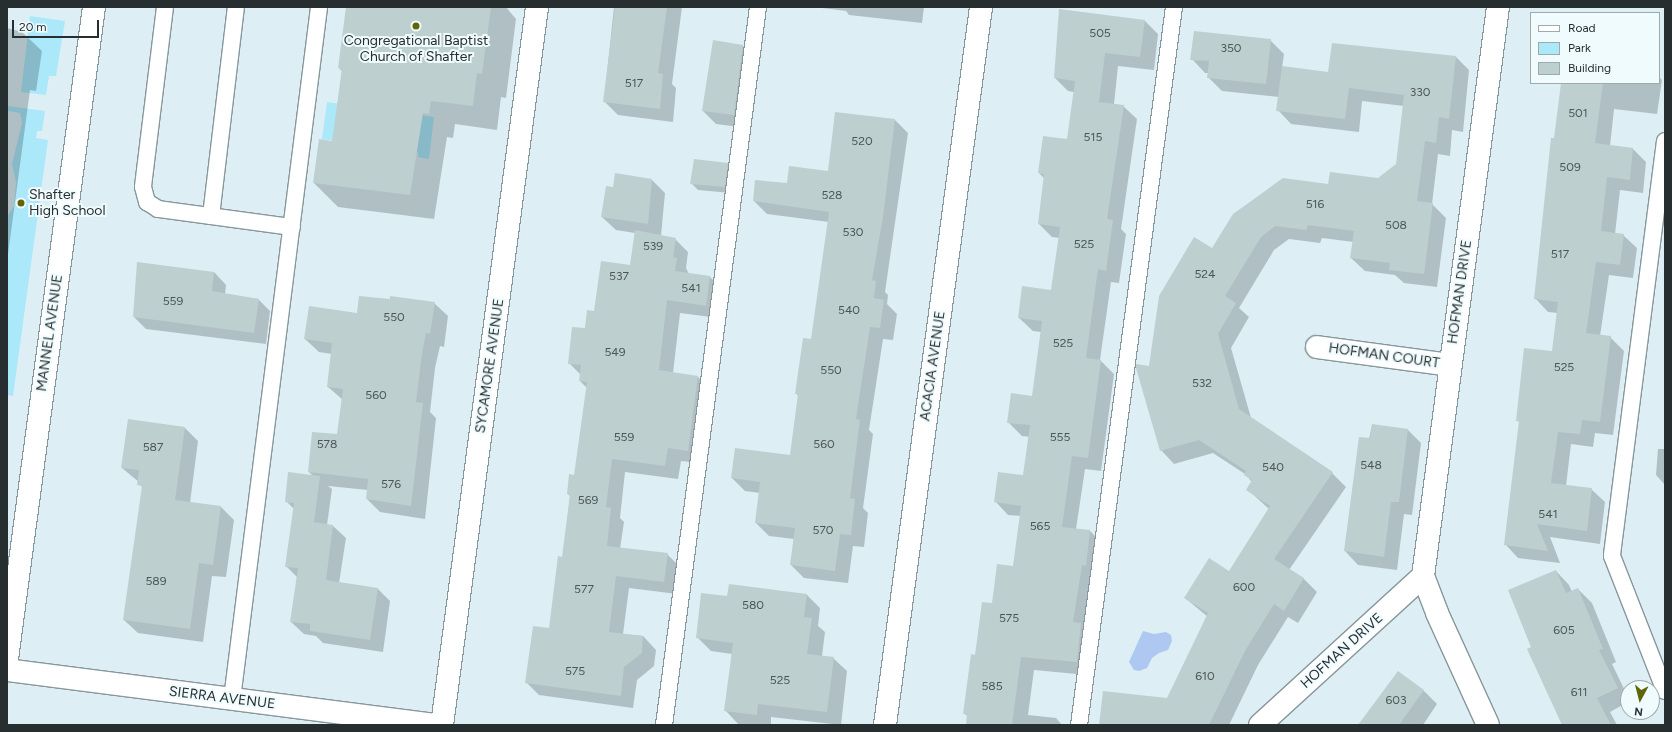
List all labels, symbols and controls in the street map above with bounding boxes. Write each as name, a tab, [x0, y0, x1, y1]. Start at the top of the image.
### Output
scale bar	[14, 12, 101, 38]
legend	[1530, 12, 1660, 84]
text: 20 m	[19, 20, 47, 34]
marker: Congregational Baptist Church of Shafter	[411, 21, 421, 31]
text: Road	[1568, 21, 1596, 35]
house number: 505	[1089, 27, 1111, 41]
place label: Congregational Baptist Church of Shafter	[344, 33, 488, 66]
text: Park	[1568, 41, 1591, 55]
house number: 350	[1220, 42, 1242, 56]
text: Building	[1568, 61, 1611, 75]
house number: 517	[625, 77, 643, 91]
house number: 330	[1410, 86, 1430, 100]
house number: 501	[1568, 107, 1588, 121]
house number: 515	[1084, 131, 1102, 145]
house number: 520	[851, 135, 873, 149]
house number: 509	[1559, 161, 1581, 175]
place label: Shafter High School	[29, 187, 106, 220]
house number: 528	[822, 189, 842, 203]
marker: Shafter High School	[16, 198, 26, 208]
house number: 516	[1306, 198, 1324, 212]
house number: 508	[1385, 219, 1407, 233]
house number: 530	[842, 226, 864, 240]
house number: 525	[1074, 238, 1094, 252]
street label: HOFMAN DRIVE	[1444, 239, 1476, 345]
house number: 539	[643, 240, 663, 254]
house number: 517	[1551, 248, 1569, 262]
house number: 524	[1194, 268, 1216, 282]
house number: 537	[609, 270, 629, 284]
street label: MANNEL AVENUE	[33, 273, 67, 393]
house number: 541	[681, 282, 701, 296]
house number: 559	[163, 295, 183, 309]
street label: SYCAMORE AVENUE	[472, 298, 508, 434]
house number: 540	[838, 304, 860, 318]
street label: ACACIA AVENUE	[917, 310, 949, 422]
house number: 550	[383, 311, 405, 325]
house number: 525	[1053, 337, 1073, 351]
street label: HOFMAN COURT	[1327, 340, 1441, 372]
house number: 549	[604, 346, 626, 360]
house number: 525	[1554, 361, 1574, 375]
house number: 550	[820, 364, 842, 378]
house number: 532	[1192, 377, 1212, 391]
house number: 560	[365, 389, 387, 403]
house number: 559	[614, 431, 634, 445]
house number: 555	[1050, 431, 1070, 445]
house number: 578	[317, 438, 337, 452]
house number: 560	[813, 438, 835, 452]
house number: 587	[143, 441, 163, 455]
house number: 548	[1360, 459, 1382, 473]
house number: 540	[1262, 461, 1284, 475]
house number: 576	[381, 478, 401, 492]
house number: 569	[578, 494, 598, 508]
house number: 541	[1538, 508, 1558, 522]
house number: 565	[1030, 520, 1050, 534]
house number: 570	[812, 524, 834, 538]
house number: 589	[145, 575, 167, 589]
house number: 600	[1233, 581, 1255, 595]
house number: 577	[574, 583, 594, 597]
house number: 580	[742, 599, 764, 613]
street label: HOFMAN DRIVE	[1297, 610, 1387, 692]
house number: 575	[999, 612, 1019, 626]
house number: 605	[1553, 624, 1575, 638]
house number: 575	[565, 665, 585, 679]
house number: 610	[1195, 670, 1215, 684]
house number: 525	[770, 674, 790, 688]
house number: 585	[981, 680, 1003, 694]
north arrow	[1620, 680, 1660, 720]
street label: SIERRA AVENUE	[168, 683, 276, 713]
house number: 611	[1571, 686, 1587, 700]
house number: 603	[1385, 694, 1407, 708]
text: N	[1634, 704, 1644, 718]

